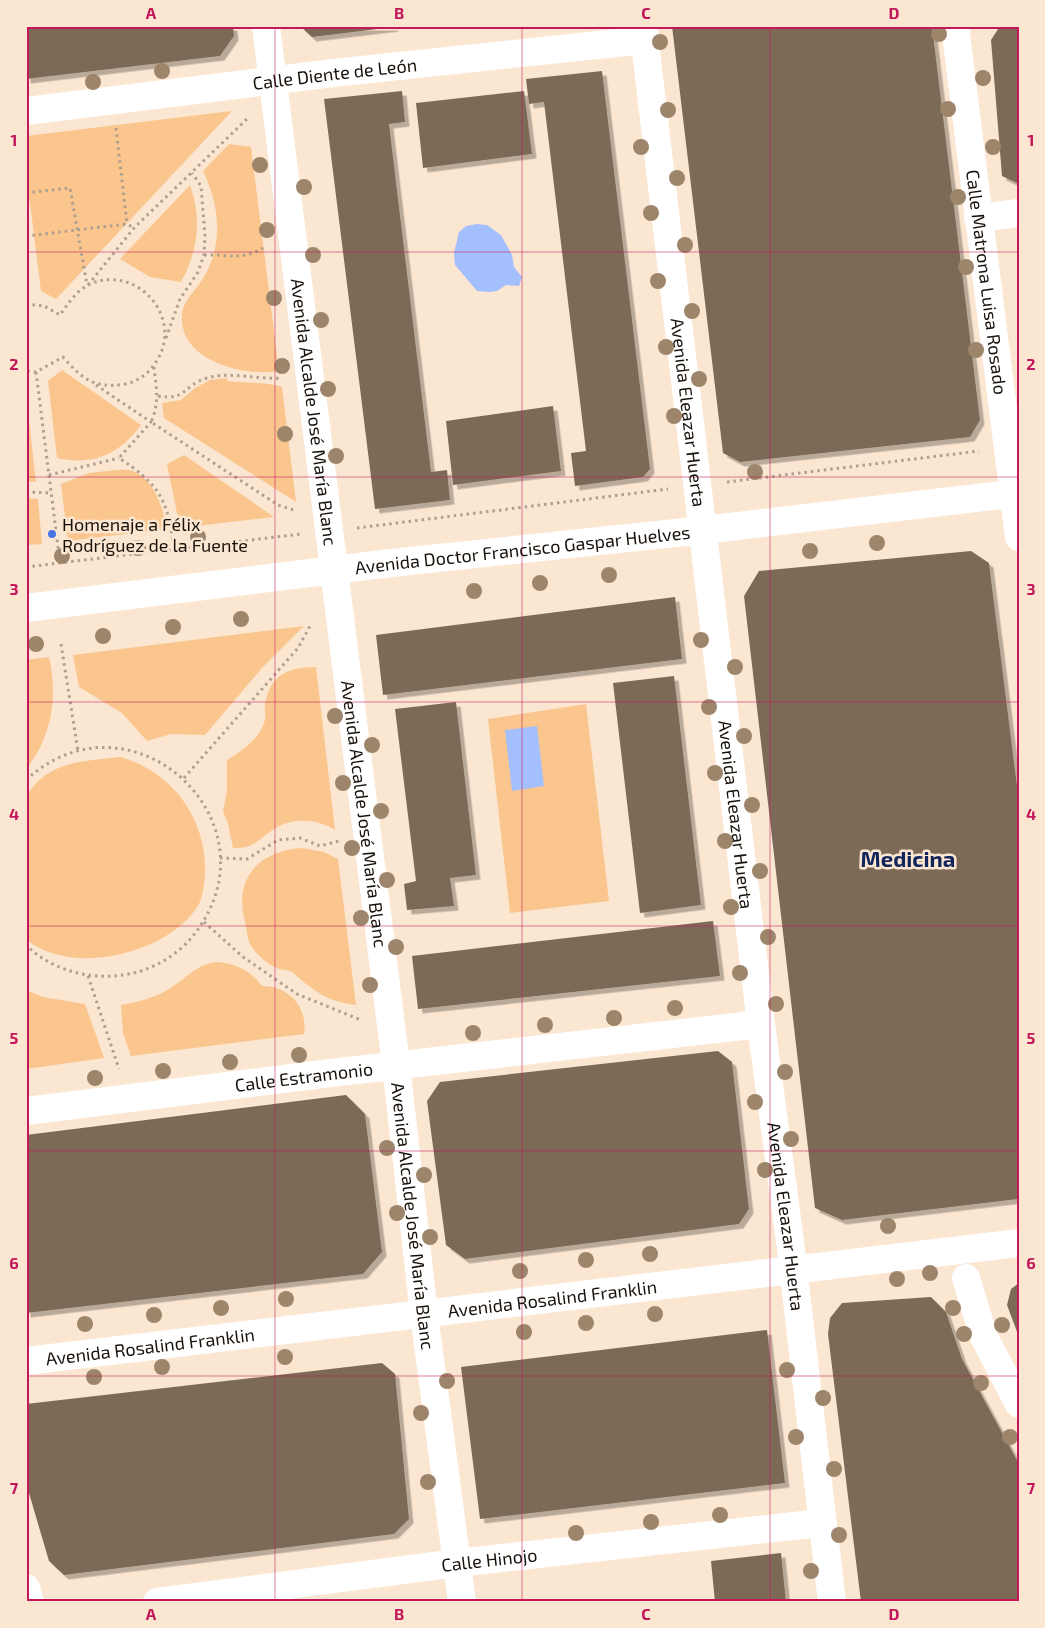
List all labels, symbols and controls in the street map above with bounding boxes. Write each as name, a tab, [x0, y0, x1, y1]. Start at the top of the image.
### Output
text: A	[146, 3, 157, 22]
text: B	[394, 3, 404, 22]
text: C	[641, 3, 651, 22]
text: D	[889, 3, 900, 22]
street label: Calle Diente de León	[251, 53, 418, 94]
text: 1	[11, 130, 17, 149]
text: 1	[1028, 130, 1034, 149]
street label: Calle Matrona Luisa Rosado	[962, 168, 1012, 396]
street label: Avenida Alcalde José María Blanc	[287, 277, 342, 547]
street label: Avenida Eleazar Huerta	[667, 317, 711, 508]
text: 2	[9, 354, 19, 373]
text: 2	[1026, 354, 1036, 373]
place label: Homenaje a Félix Rodríguez de la Fuente	[62, 513, 248, 556]
street label: Avenida Doctor Francisco Gaspar Huelves	[354, 521, 691, 578]
marker: Homenaje a Félix Rodríguez de la Fuente	[46, 528, 58, 540]
text: 3	[9, 579, 19, 598]
text: 3	[1026, 579, 1036, 598]
street label: Avenida Alcalde José María Blanc	[337, 679, 392, 949]
street label: Avenida Eleazar Huerta	[714, 719, 758, 910]
text: 4	[9, 804, 19, 823]
text: 4	[1026, 804, 1036, 823]
district label: Medicina	[861, 845, 955, 871]
text: 5	[10, 1028, 19, 1047]
text: 5	[1027, 1028, 1036, 1047]
street label: Calle Estramonio	[234, 1057, 374, 1096]
street label: Avenida Alcalde José María Blanc	[387, 1081, 440, 1351]
street label: Avenida Eleazar Huerta	[763, 1121, 809, 1312]
text: 6	[9, 1253, 19, 1272]
text: 6	[1026, 1253, 1036, 1272]
street label: Avenida Rosalind Franklin	[446, 1275, 658, 1322]
street label: Avenida Rosalind Franklin	[44, 1323, 256, 1370]
text: 7	[10, 1478, 19, 1497]
text: 7	[1027, 1478, 1036, 1497]
street label: Calle Hinojo	[440, 1543, 538, 1576]
text: A	[146, 1604, 157, 1623]
text: B	[394, 1604, 404, 1623]
text: C	[641, 1604, 651, 1623]
text: D	[889, 1604, 900, 1623]

